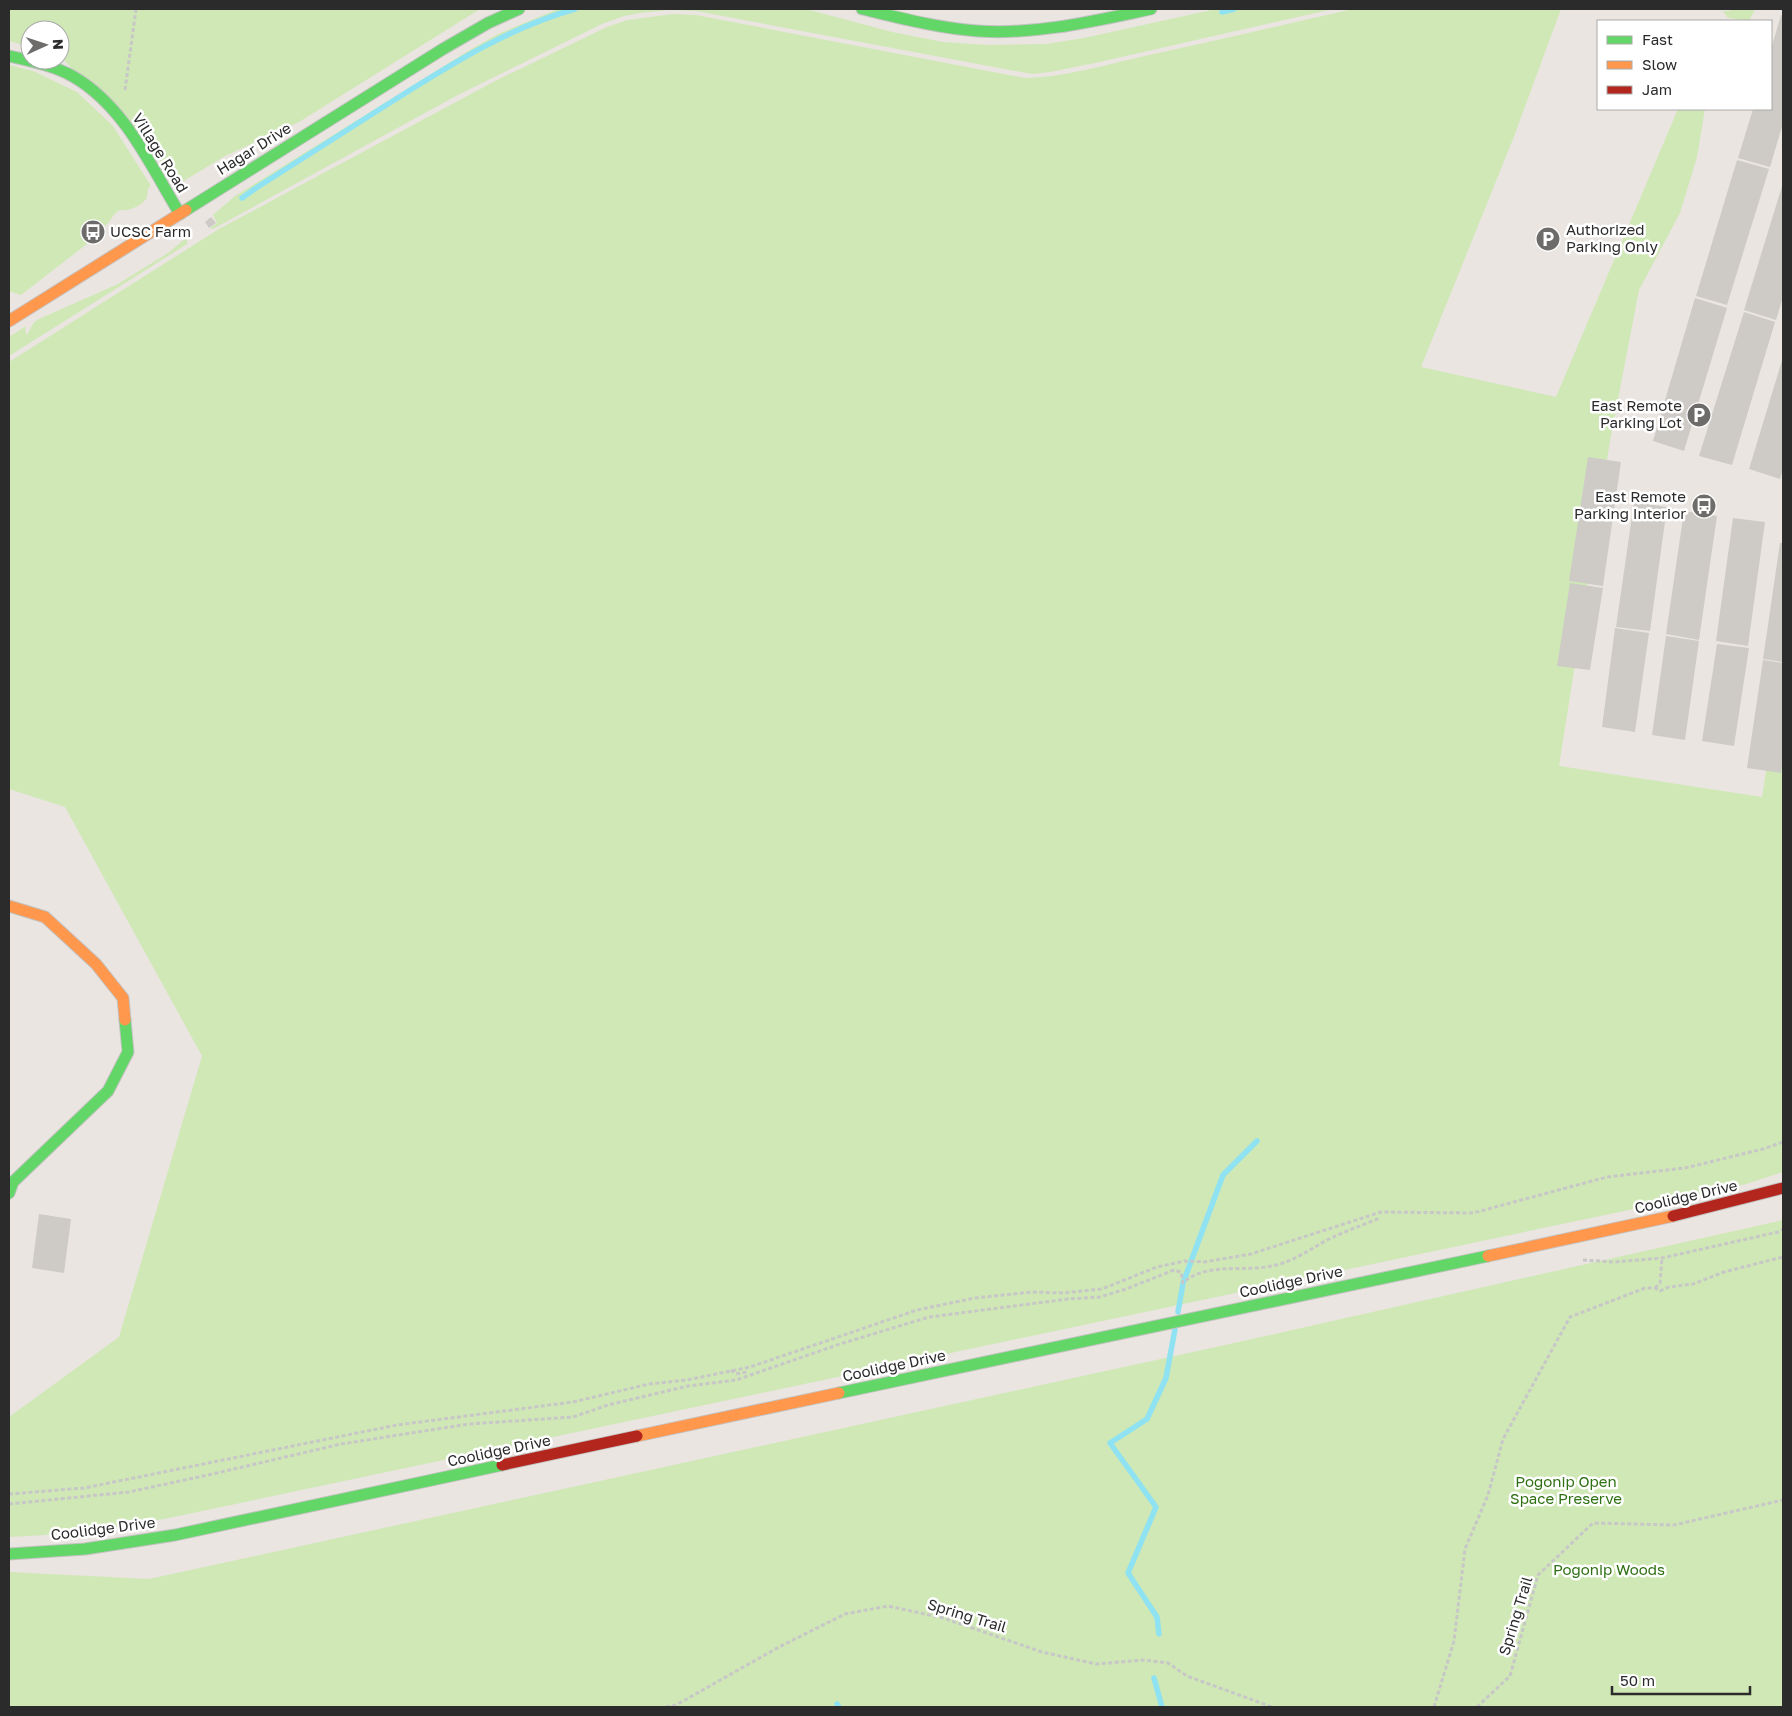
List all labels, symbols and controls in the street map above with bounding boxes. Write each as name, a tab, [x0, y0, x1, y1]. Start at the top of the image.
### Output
north arrow	[20, 20, 70, 70]
legend	[1597, 20, 1772, 110]
text: Fast	[1642, 30, 1673, 48]
text: N	[50, 39, 67, 50]
text: Slow	[1642, 55, 1677, 73]
text: Jam	[1642, 80, 1672, 98]
street label: Village Road	[129, 109, 192, 196]
street label: Hagar Drive	[213, 118, 294, 178]
bus stop icon: UCSC Farm	[80, 219, 106, 245]
place label: Authorized Parking Only	[1566, 220, 1659, 255]
place label: UCSC Farm	[110, 222, 191, 240]
parking icon: Authorized Parking Only	[1535, 226, 1561, 252]
place label: East Remote Parking Lot	[1591, 396, 1682, 431]
parking icon: East Remote Parking Lot	[1686, 402, 1712, 428]
place label: East Remote Parking Interior	[1574, 487, 1686, 522]
bus stop icon: East Remote Parking Interior	[1691, 493, 1717, 519]
street label: Coolidge Drive	[1633, 1175, 1739, 1217]
street label: Coolidge Drive	[1238, 1261, 1344, 1301]
street label: Coolidge Drive	[841, 1345, 947, 1385]
street label: Coolidge Drive	[446, 1430, 552, 1470]
park label: Pogonip Open Space Preserve	[1510, 1472, 1622, 1507]
street label: Coolidge Drive	[50, 1513, 156, 1543]
park label: Pogonip Woods	[1553, 1560, 1665, 1578]
street label: Spring Trail	[1494, 1574, 1536, 1657]
street label: Spring Trail	[926, 1594, 1009, 1636]
scale bar	[1612, 1664, 1750, 1696]
text: 50 m	[1620, 1671, 1655, 1689]

